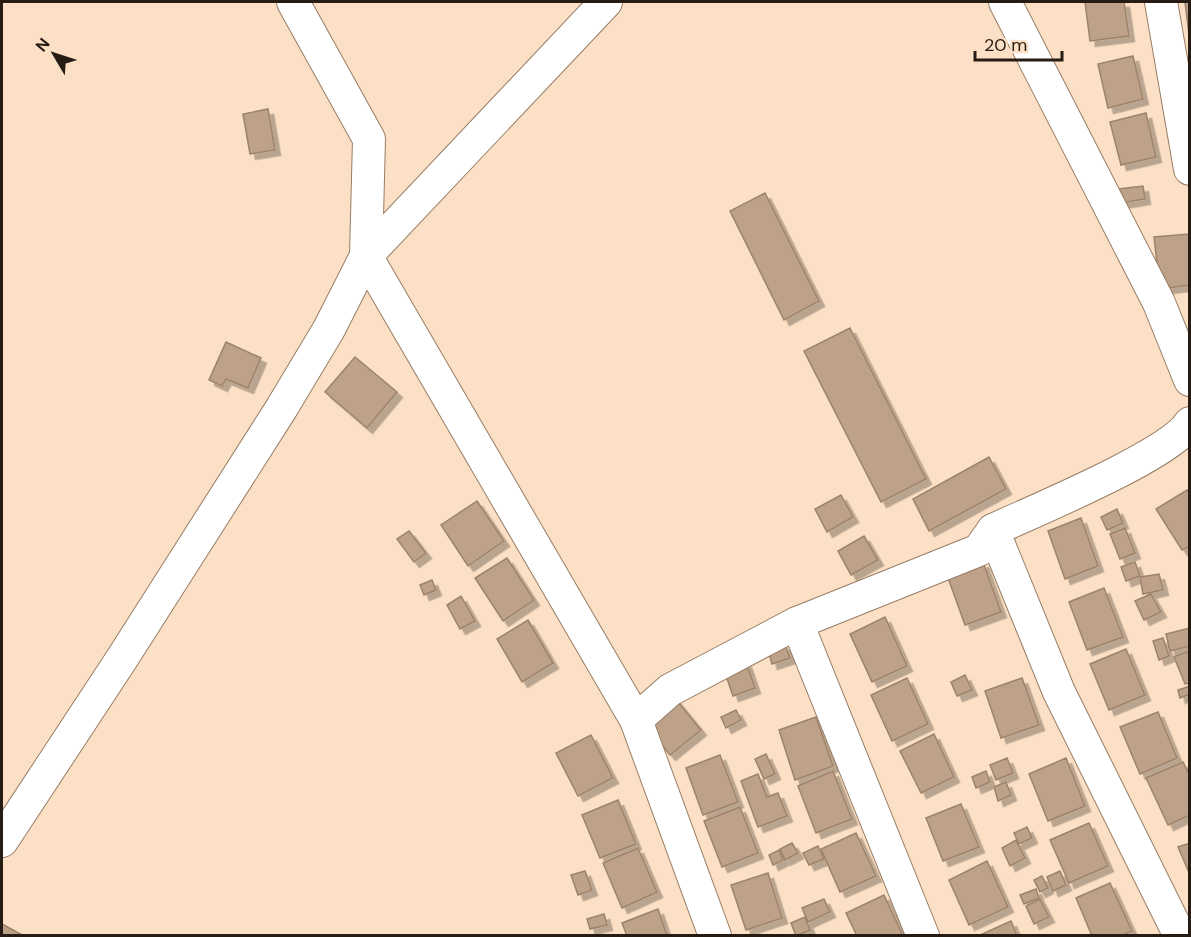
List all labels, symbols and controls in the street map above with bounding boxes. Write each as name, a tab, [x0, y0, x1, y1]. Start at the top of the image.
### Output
north arrow	[24, 24, 84, 84]
scale bar	[975, 24, 1062, 62]
text: 20 m	[984, 33, 1027, 57]
text: N	[31, 34, 55, 56]

